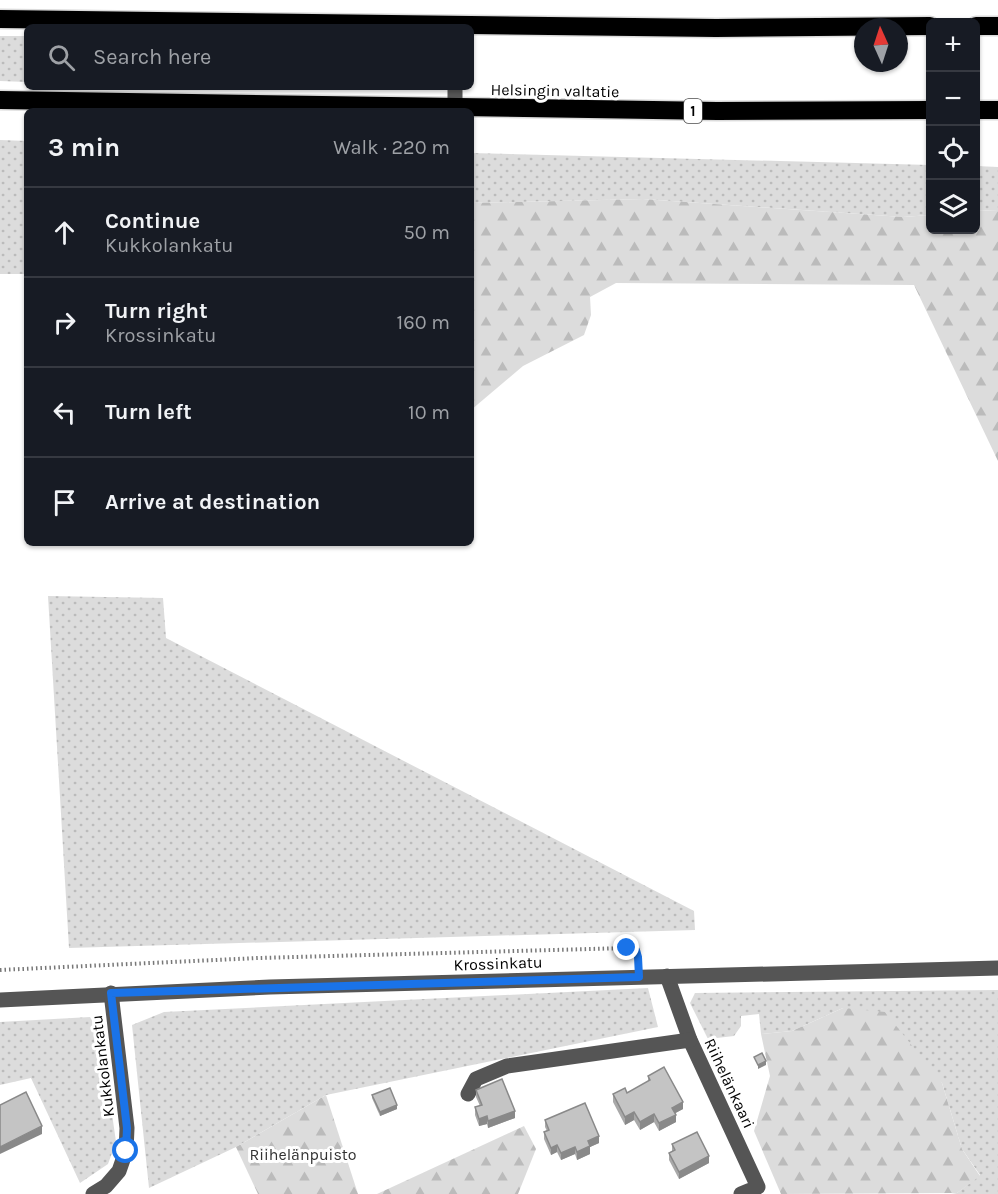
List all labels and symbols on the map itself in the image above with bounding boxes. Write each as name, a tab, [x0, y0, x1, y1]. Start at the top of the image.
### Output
north arrow	[854, 18, 908, 72]
street label: Helsingin valtatie	[491, 80, 619, 101]
road number: 1	[684, 99, 702, 123]
route end	[613, 934, 639, 960]
street label: Krossinkatu	[453, 952, 543, 975]
street label: Kukkolankatu	[87, 1014, 118, 1118]
street label: Riihelänkaari	[700, 1035, 759, 1131]
route start	[112, 1137, 138, 1163]
park label: Riihelänpuisto	[249, 1145, 357, 1164]

